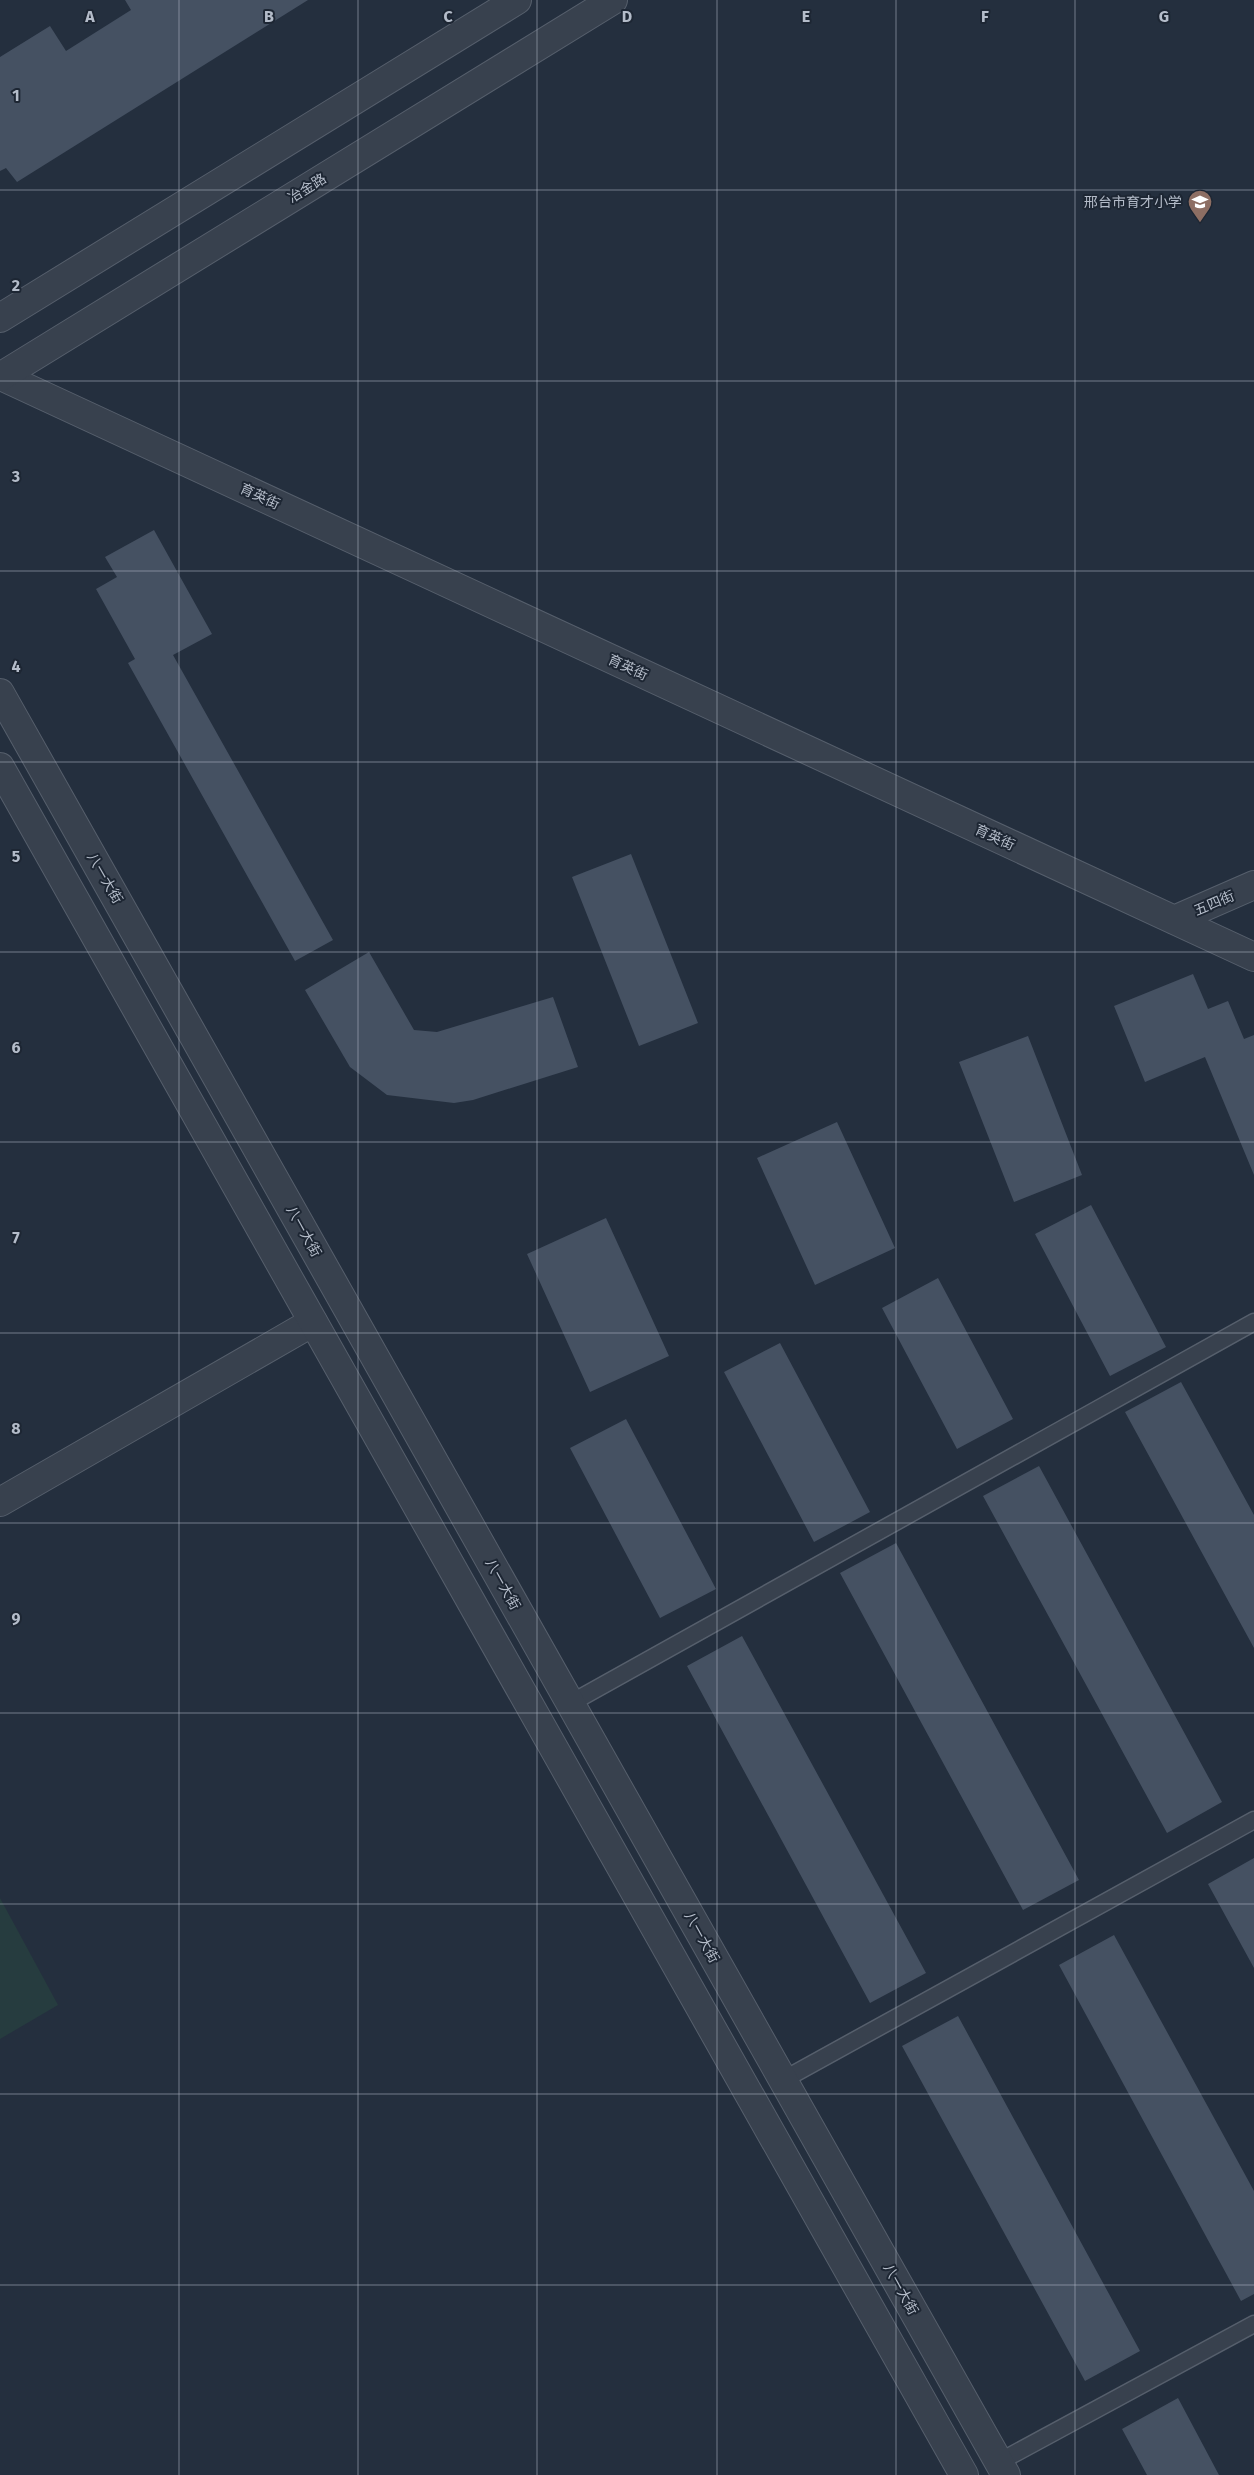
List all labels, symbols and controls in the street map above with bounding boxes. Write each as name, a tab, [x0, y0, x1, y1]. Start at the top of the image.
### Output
text: A	[84, 7, 95, 26]
text: B	[264, 7, 274, 26]
text: C	[443, 7, 453, 26]
text: D	[622, 7, 632, 26]
text: E	[802, 7, 810, 26]
text: F	[981, 7, 989, 26]
text: G	[1159, 7, 1169, 26]
text: 1	[12, 86, 20, 105]
street label: 冶金路	[285, 170, 330, 207]
school or university icon: 邢台市育才小学	[1187, 189, 1213, 223]
place label: 邢台市育才小学	[1084, 194, 1182, 211]
text: 2	[12, 276, 20, 295]
text: 3	[11, 467, 20, 486]
street label: 育英街	[237, 480, 282, 513]
street label: 育英街	[605, 651, 650, 684]
text: 4	[11, 657, 21, 676]
street label: 育英街	[972, 821, 1017, 854]
text: 5	[12, 847, 21, 866]
street label: 八一大街	[83, 850, 126, 907]
street label: 五四街	[1192, 887, 1237, 919]
text: 6	[11, 1038, 21, 1057]
street label: 八一大街	[283, 1203, 325, 1260]
text: 7	[12, 1228, 20, 1247]
text: 8	[11, 1419, 21, 1438]
street label: 八一大街	[482, 1556, 524, 1613]
text: 9	[12, 1609, 21, 1628]
street label: 八一大街	[681, 1909, 723, 1966]
street label: 八一大街	[880, 2261, 922, 2318]

